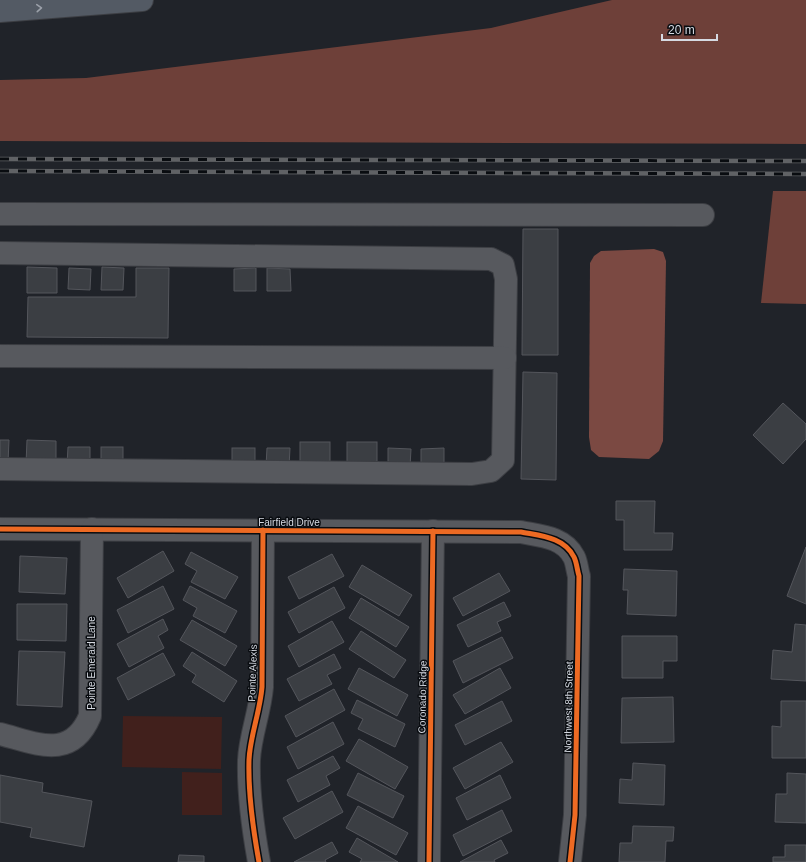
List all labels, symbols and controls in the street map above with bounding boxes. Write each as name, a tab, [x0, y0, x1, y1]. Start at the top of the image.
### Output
one-way arrow	[36, 4, 42, 13]
scale bar	[662, 16, 717, 42]
text: 20 m	[668, 23, 695, 37]
street label: Fairfield Drive	[258, 517, 320, 528]
street label: Pointe Emerald Lane	[86, 616, 97, 710]
street label: Pointe Alexis	[246, 644, 259, 702]
street label: Coronado Ridge	[416, 660, 429, 734]
street label: Northwest 8th Street	[562, 661, 575, 753]

